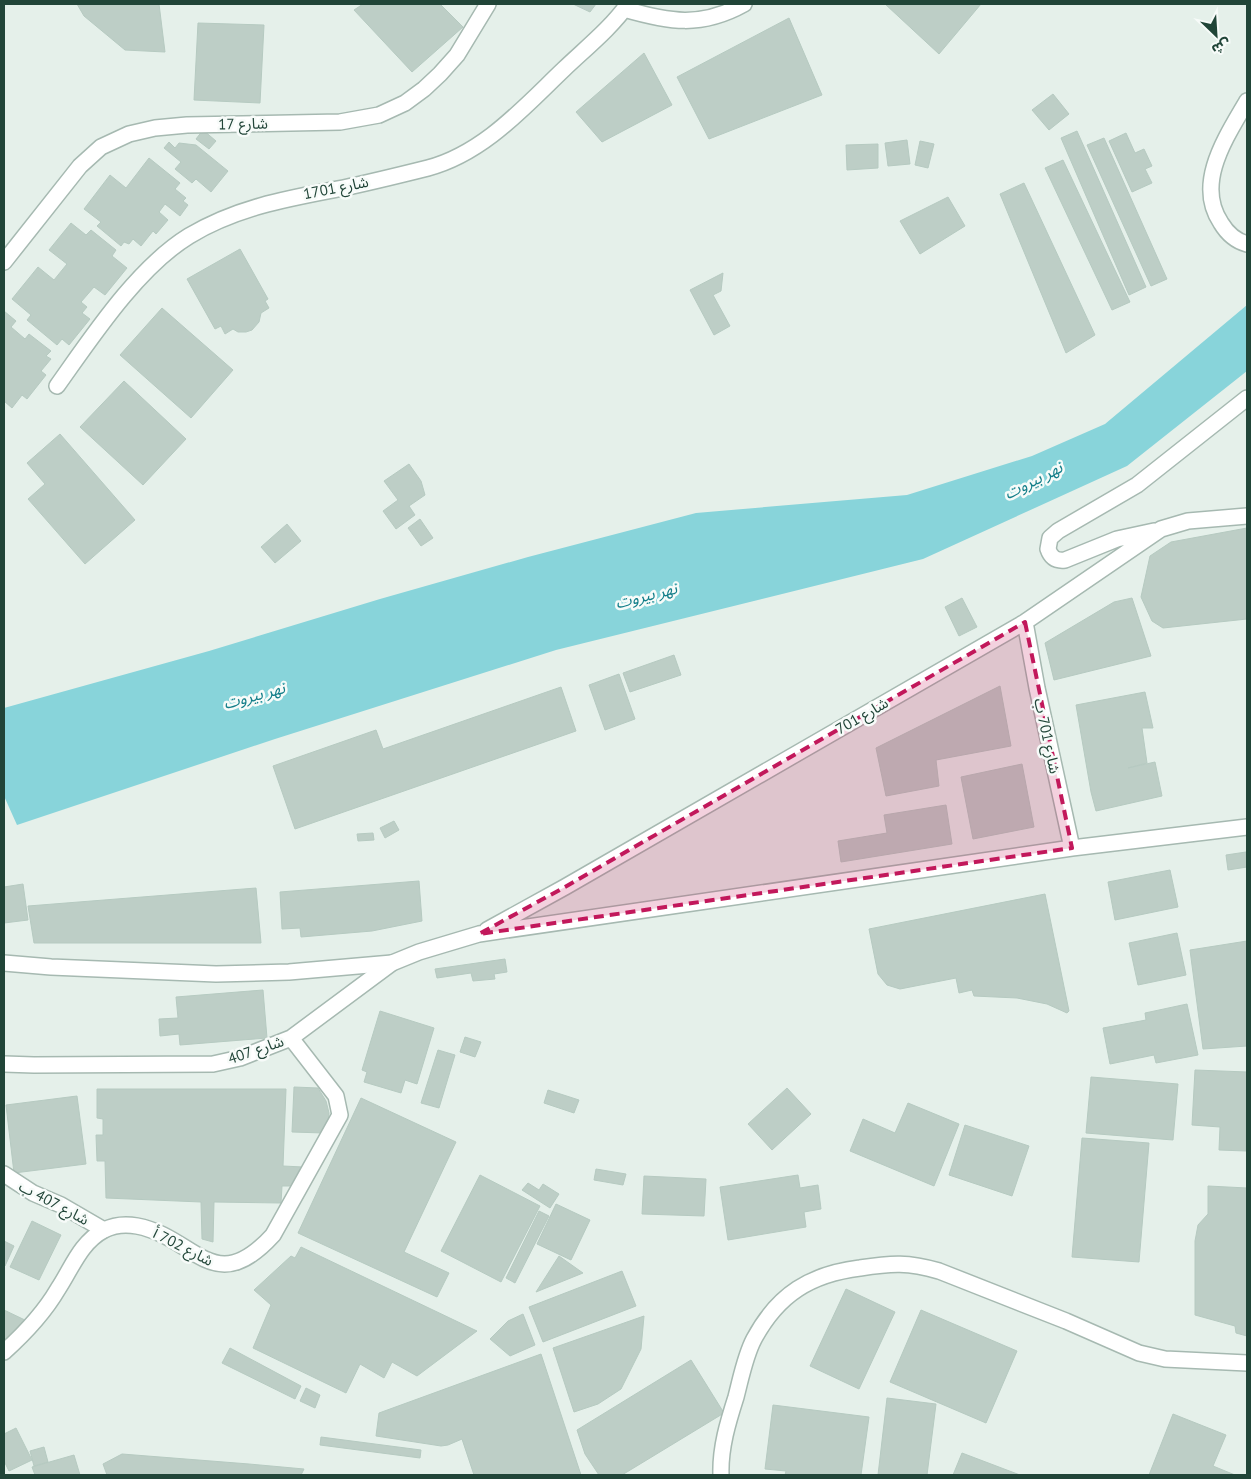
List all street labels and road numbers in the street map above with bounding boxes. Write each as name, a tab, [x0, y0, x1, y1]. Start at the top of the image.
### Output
street label: شارع 17	[218, 114, 268, 136]
street label: شارع 1701	[302, 172, 371, 206]
street label: شارع 701	[832, 693, 893, 741]
street label: شارع 701 ب	[1027, 696, 1065, 776]
street label: شارع 407	[225, 1031, 287, 1071]
street label: شارع 407 ب	[15, 1176, 93, 1232]
street label: شارع 702 أ	[148, 1223, 217, 1273]

